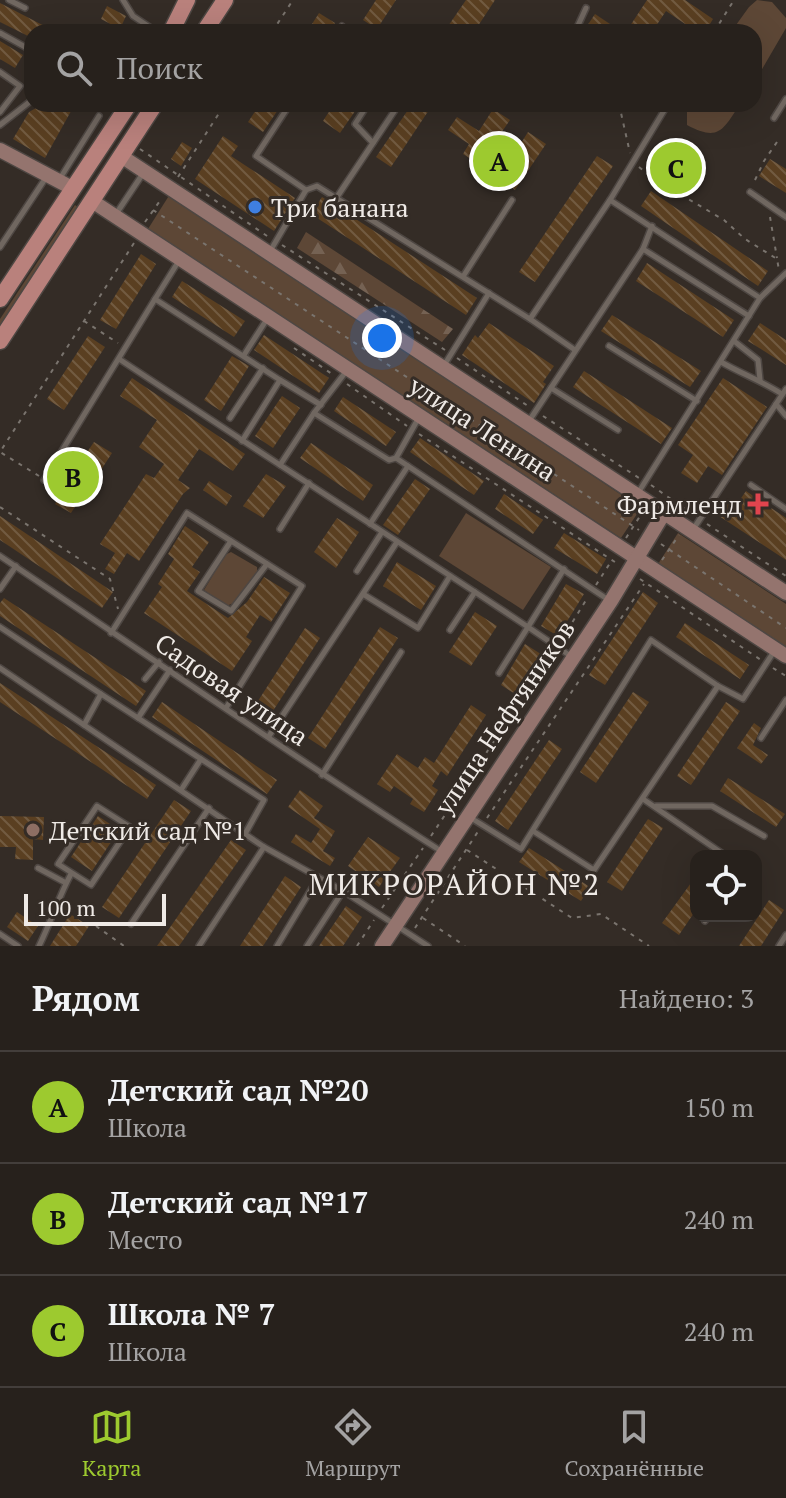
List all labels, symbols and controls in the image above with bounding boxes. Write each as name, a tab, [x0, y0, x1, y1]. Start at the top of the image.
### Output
search box	[24, 24, 762, 112]
icon: search	[52, 46, 96, 90]
text: Поиск	[116, 48, 203, 88]
pin: A	[473, 131, 525, 191]
pin: C	[650, 138, 702, 198]
place label: Три банана	[271, 190, 409, 224]
marker: Три банана	[246, 198, 264, 216]
your location	[362, 318, 402, 358]
street label: улица Ленина	[402, 367, 563, 488]
pin: B	[47, 447, 99, 507]
place label: Фармленд	[617, 487, 742, 521]
marker: Фармленд	[749, 495, 767, 513]
street label: улица Нефтяников	[426, 613, 582, 822]
street label: Садовая улица	[149, 625, 315, 753]
place label: Детский сад №1	[49, 813, 246, 847]
marker: Детский сад №1	[24, 821, 42, 839]
map controls	[690, 850, 762, 922]
button: locate	[690, 850, 762, 922]
district label: МИКРОРАЙОН №2	[309, 864, 601, 904]
scale bar	[24, 890, 166, 926]
text: 100 m	[36, 893, 96, 922]
text: Рядом	[32, 976, 140, 1021]
text: Найдено: 3	[619, 981, 754, 1015]
text: Детский сад №20	[108, 1070, 369, 1110]
text: A	[49, 1090, 67, 1124]
text: 150 m	[684, 1090, 754, 1124]
text: Школа	[108, 1110, 187, 1144]
text: Детский сад №17	[108, 1182, 369, 1222]
text: B	[50, 1202, 66, 1236]
text: 240 m	[684, 1202, 754, 1236]
text: Место	[108, 1222, 183, 1256]
text: Школа № 7	[108, 1294, 275, 1334]
text: C	[50, 1314, 66, 1348]
text: 240 m	[684, 1314, 754, 1348]
text: Школа	[108, 1334, 187, 1368]
tab: Карта	[82, 1405, 141, 1482]
tab: Маршрут	[305, 1405, 401, 1482]
tab: Сохранённые	[565, 1405, 704, 1482]

